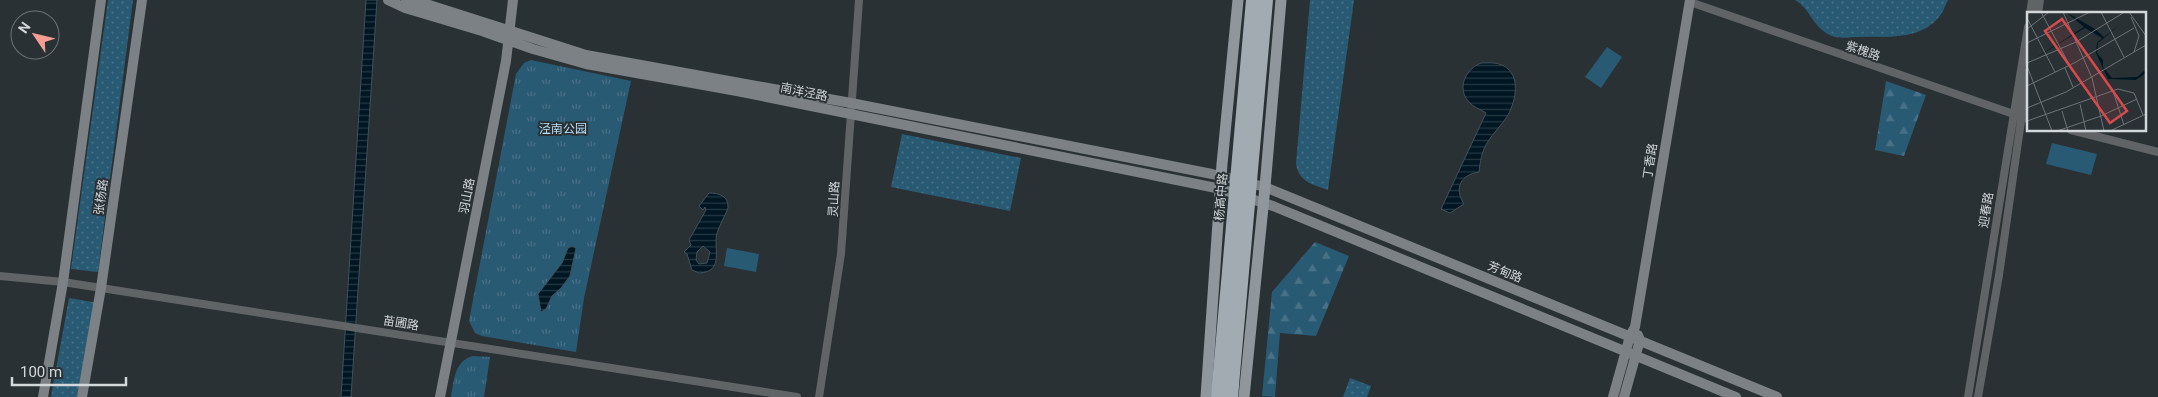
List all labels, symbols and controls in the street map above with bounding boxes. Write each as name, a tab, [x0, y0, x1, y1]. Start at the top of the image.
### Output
north arrow	[10, 10, 60, 60]
inset map	[2027, 12, 2146, 131]
text: N	[15, 19, 34, 36]
street label: 紫槐路	[1844, 39, 1882, 63]
street label: 南洋泾路	[779, 81, 829, 103]
park label: 泾南公园	[539, 122, 587, 136]
street label: 丁香路	[1640, 142, 1660, 180]
street label: 杨高中路	[1212, 172, 1230, 222]
street label: 羽山路	[457, 177, 477, 215]
street label: 张杨路	[92, 178, 110, 216]
street label: 灵山路	[826, 181, 842, 217]
street label: 迎春路	[1976, 191, 1996, 229]
street label: 芳甸路	[1486, 259, 1524, 285]
street label: 苗圃路	[382, 313, 420, 333]
scale bar	[12, 354, 126, 386]
text: 100 m	[20, 363, 62, 381]

